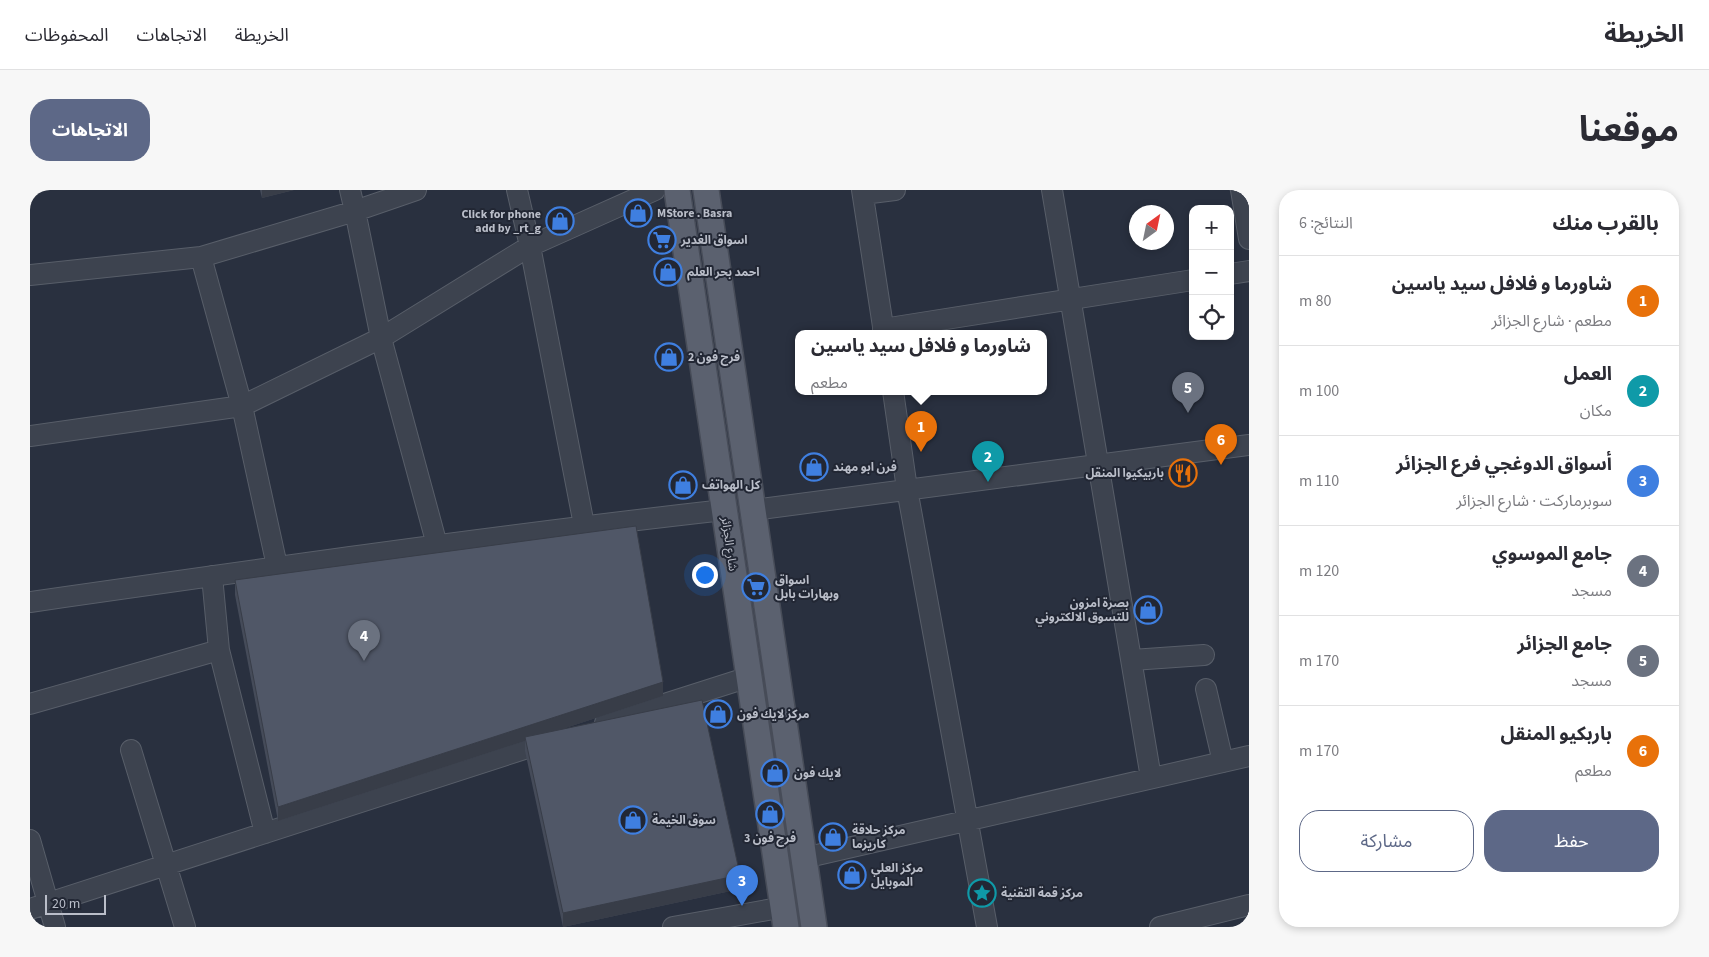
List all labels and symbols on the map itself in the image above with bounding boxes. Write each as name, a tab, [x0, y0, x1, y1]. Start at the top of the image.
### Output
shop icon: MStore . Basra	[623, 198, 653, 228]
place label: MStore . Basra	[657, 205, 732, 222]
north arrow	[1129, 205, 1174, 250]
place label: Click for phone add by _rt_g	[461, 206, 542, 237]
shop icon: Click for phone add by _rt_g	[545, 206, 575, 236]
supermarket icon: اسواق الغدير	[647, 225, 677, 255]
place label: اسواق الغدير	[680, 232, 748, 249]
shop icon: احمد بحر العلم	[653, 257, 683, 287]
place label: احمد بحر العلم	[687, 264, 760, 281]
shop icon: فرح فون 2	[654, 342, 684, 372]
place label: فرح فون 2	[688, 349, 740, 366]
pin: 5	[1172, 372, 1204, 413]
pin: 1	[905, 411, 937, 452]
pin: 6	[1205, 424, 1237, 465]
pin: 2	[972, 441, 1004, 482]
shop icon: فرن ابو مهند	[799, 452, 829, 482]
restaurant icon: باربيكيوا المنقل	[1168, 458, 1198, 488]
place label: فرن ابو مهند	[833, 459, 897, 476]
place label: باربيكيوا المنقل	[1085, 465, 1164, 482]
shop icon: كل الهواتف	[668, 470, 698, 500]
place label: كل الهواتف	[702, 477, 761, 494]
street label: شارع الجزائر	[717, 515, 741, 572]
your location	[692, 562, 718, 588]
supermarket icon: اسواق وبهارات بابل	[741, 572, 771, 602]
place label: اسواق وبهارات بابل	[775, 572, 839, 603]
place label: بصرة امزون للتسوق الالكتروني	[1035, 595, 1129, 626]
shop icon: بصرة امزون للتسوق الالكتروني	[1133, 595, 1163, 625]
pin: 4	[348, 620, 380, 661]
shop icon: مركز لايك فون	[703, 699, 733, 729]
place label: مركز لايك فون	[737, 706, 809, 723]
shop icon: لايك فون	[760, 758, 790, 788]
place label: لايك فون	[794, 765, 841, 782]
shop icon: فرح فون 3	[755, 799, 785, 829]
shop icon: سوق الخيمة	[618, 805, 648, 835]
place label: سوق الخيمة	[652, 812, 716, 829]
shop icon: مركز حلاقة كاريزما	[818, 822, 848, 852]
place label: مركز حلاقة كاريزما	[852, 822, 906, 853]
place label: فرح فون 3	[744, 830, 796, 847]
shop icon: مركز العلي الموبايل	[837, 860, 867, 890]
place label: مركز العلي الموبايل	[871, 860, 923, 891]
pin: 3	[726, 865, 758, 906]
place icon: مركز قمة التقنية	[967, 878, 997, 908]
place label: مركز قمة التقنية	[1001, 885, 1083, 902]
scale bar	[45, 892, 106, 915]

